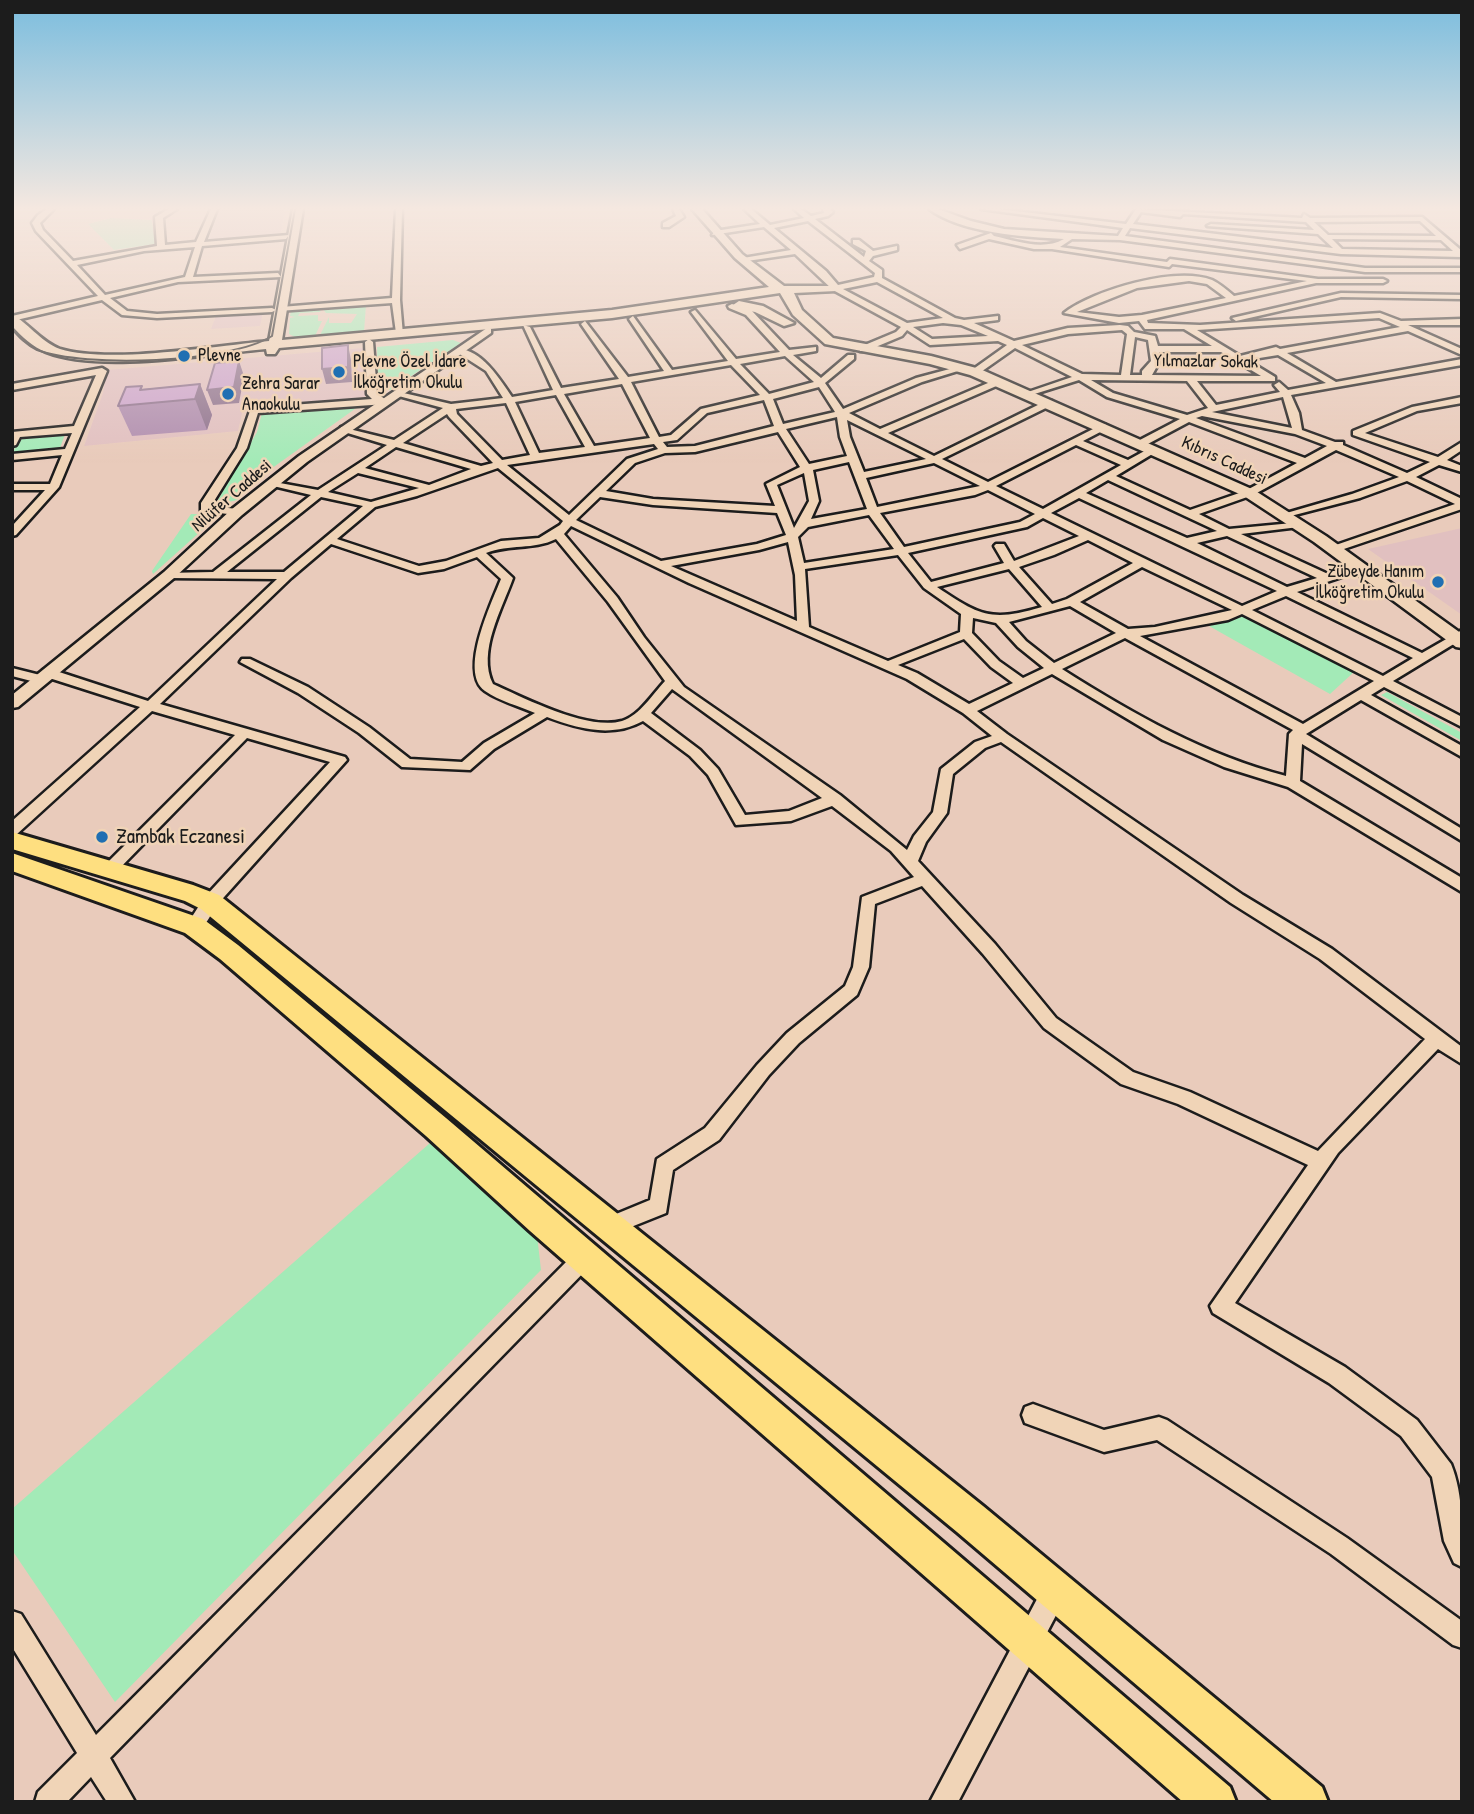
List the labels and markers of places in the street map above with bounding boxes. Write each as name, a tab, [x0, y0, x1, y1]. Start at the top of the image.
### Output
place label: Plevne	[198, 345, 241, 367]
marker: Plevne	[176, 348, 192, 364]
place label: Plevne Özel İdare İlköğretim Okulu	[353, 351, 466, 394]
marker: Plevne Özel İdare İlköğretim Okulu	[331, 364, 347, 380]
place label: Zehra Sarar Anaokulu	[242, 373, 320, 416]
marker: Zehra Sarar Anaokulu	[220, 386, 236, 402]
place label: Zübeyde Hanım İlköğretim Okulu	[1315, 561, 1424, 604]
marker: Zübeyde Hanım İlköğretim Okulu	[1430, 574, 1446, 590]
place label: Zambak Eczanesi	[116, 824, 245, 850]
marker: Zambak Eczanesi	[94, 829, 110, 845]

